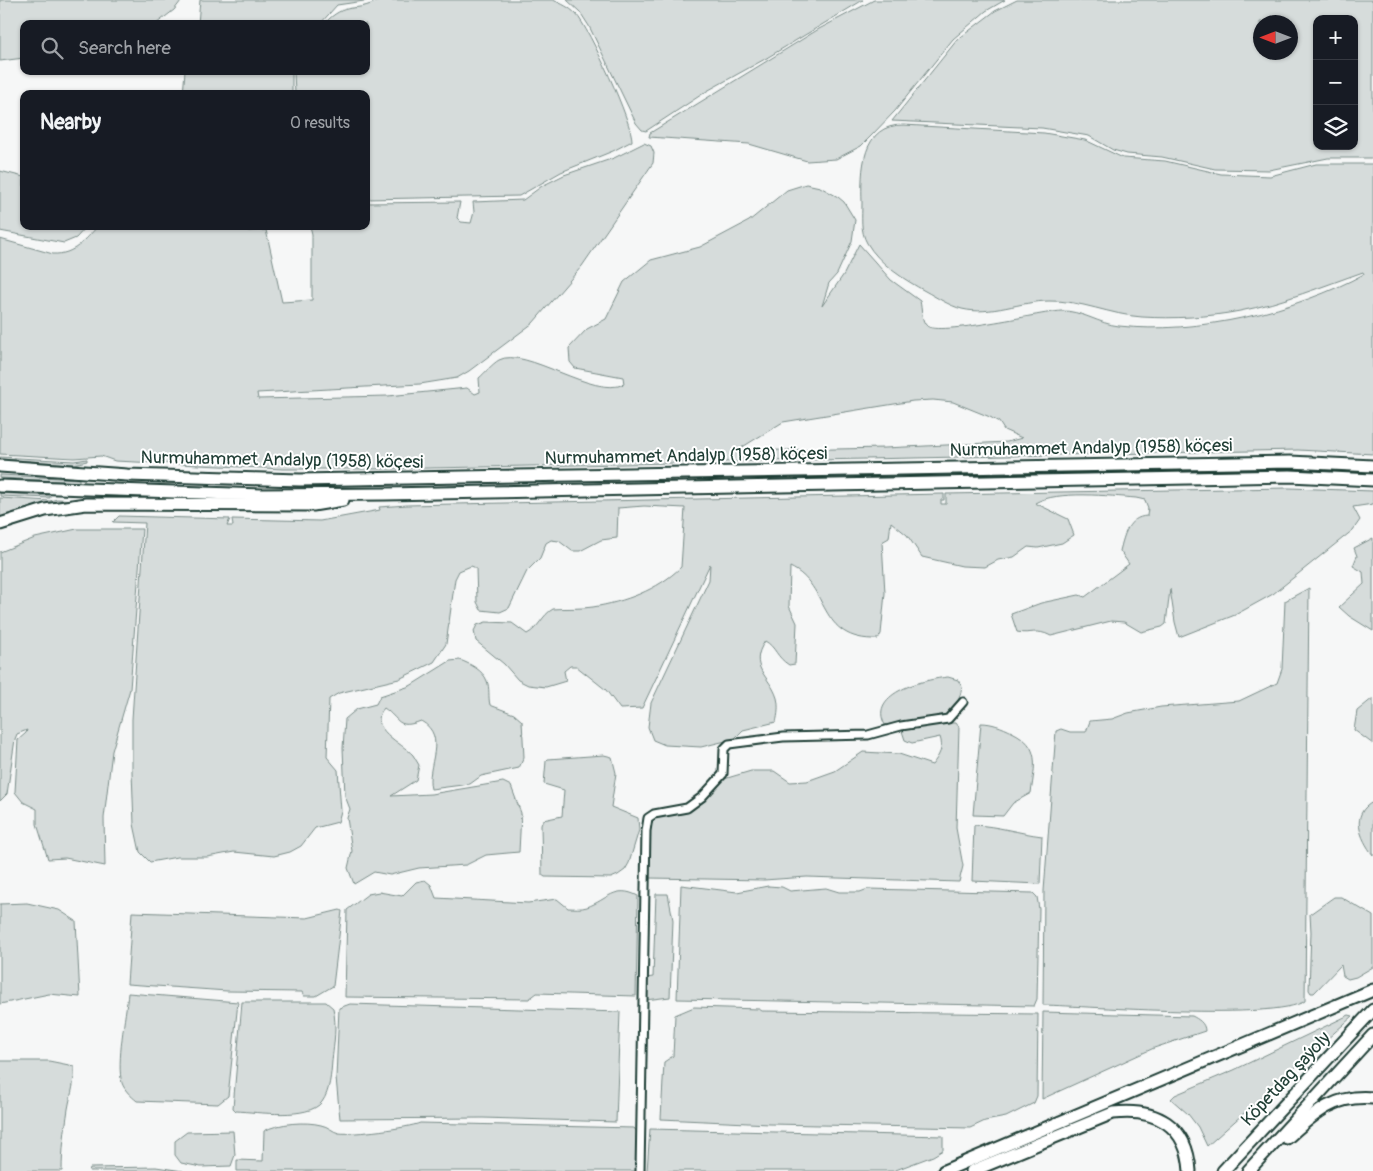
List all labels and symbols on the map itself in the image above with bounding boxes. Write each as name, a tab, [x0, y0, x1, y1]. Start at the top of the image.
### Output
north arrow	[1253, 15, 1298, 60]
street label: Nurmuhammet Andalyp (1958) köçesi	[949, 434, 1233, 462]
street label: Nurmuhammet Andalyp (1958) köçesi	[544, 442, 828, 470]
street label: Nurmuhammet Andalyp (1958) köçesi	[140, 446, 424, 474]
street label: Köpetdag şaýoly	[1236, 1027, 1336, 1131]

